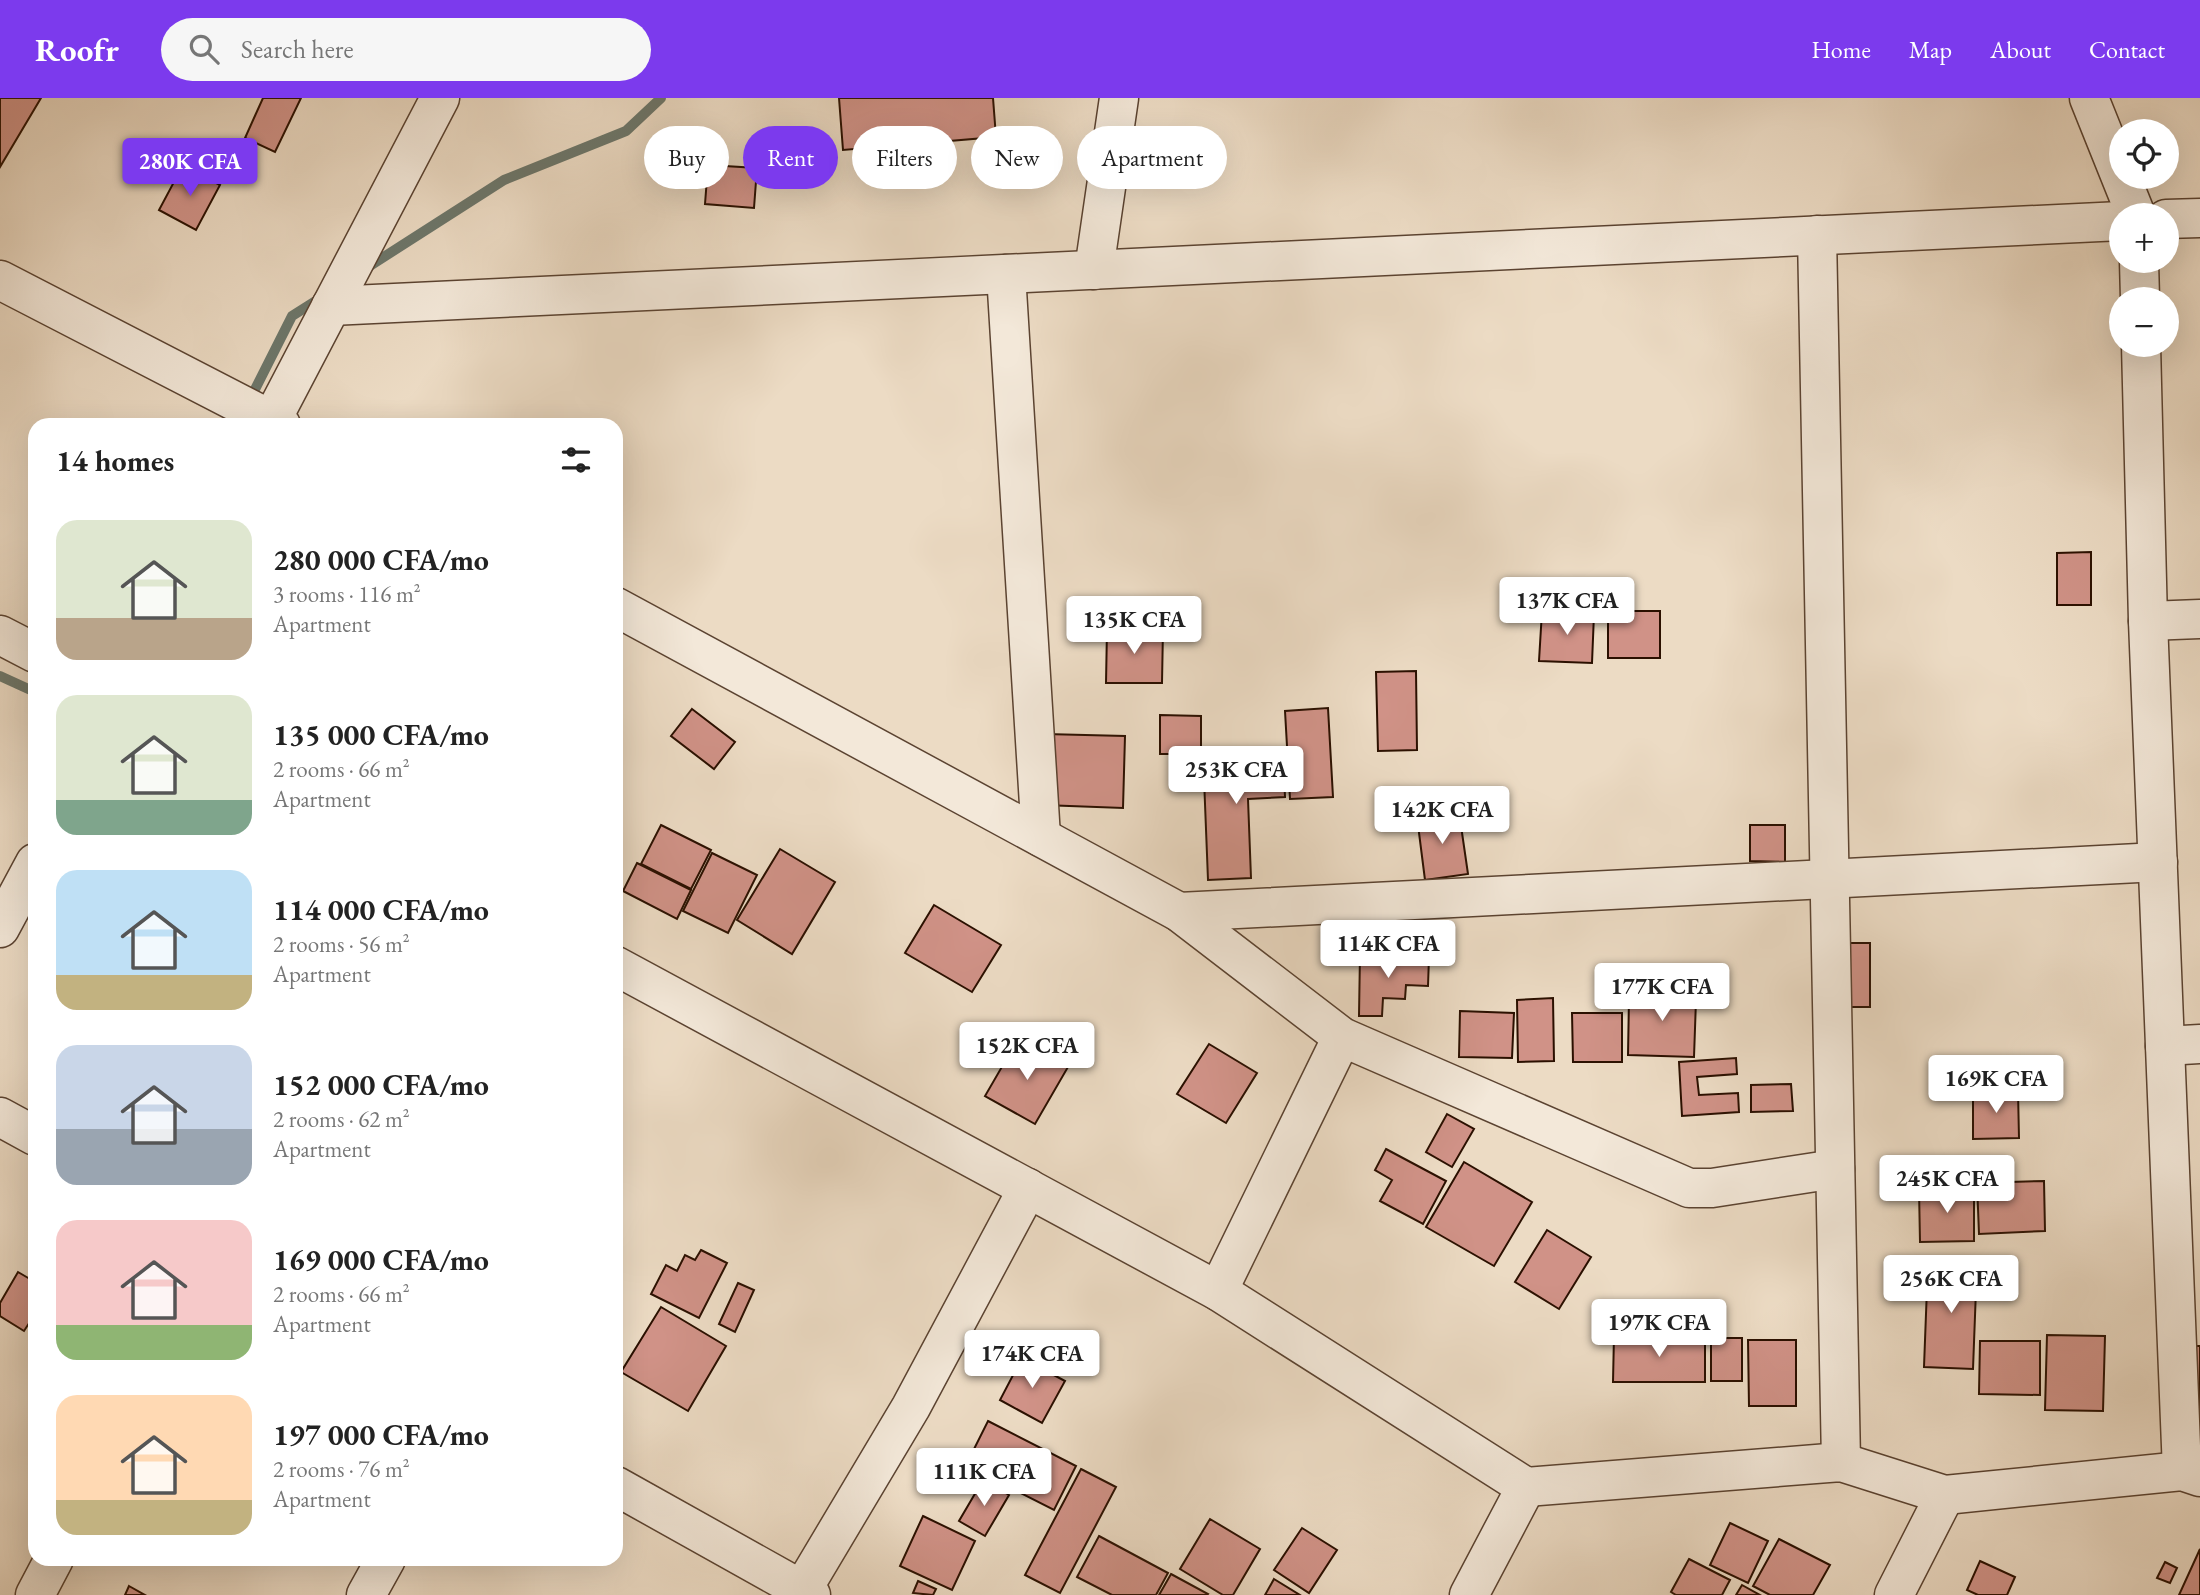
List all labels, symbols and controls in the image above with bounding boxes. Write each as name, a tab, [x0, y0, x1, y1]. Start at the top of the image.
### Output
search box	[161, 18, 651, 81]
text: Roofr	[35, 28, 119, 71]
icon: search	[185, 30, 223, 68]
text: Search here	[241, 32, 354, 66]
text: Home	[1811, 34, 1871, 65]
text: Map	[1909, 34, 1952, 65]
text: About	[1990, 34, 2051, 65]
text: Contact	[2089, 34, 2165, 65]
map controls	[2109, 119, 2179, 357]
button: locate	[2109, 119, 2179, 189]
chip: Buy	[644, 126, 729, 189]
chip: Rent	[743, 126, 838, 189]
chip: Filters	[852, 126, 957, 189]
chip: New	[971, 126, 1063, 189]
chip: Apartment	[1077, 126, 1227, 189]
pin: 280K CFA	[118, 139, 262, 198]
text: 280K CFA	[138, 146, 242, 176]
button: +	[2109, 203, 2179, 273]
button: −	[2109, 287, 2179, 357]
text: 14 homes	[56, 441, 174, 480]
icon: filters	[557, 441, 595, 479]
text: 280 000 CFA/mo	[273, 540, 489, 579]
icon: home	[112, 548, 196, 632]
pin: 137K CFA	[1495, 578, 1639, 637]
text: 3 rooms · 116 m²	[273, 579, 421, 609]
text: 137K CFA	[1515, 585, 1619, 615]
pin: 135K CFA	[1062, 596, 1206, 656]
text: 135K CFA	[1082, 604, 1186, 634]
text: Apartment	[273, 609, 371, 639]
text: 135 000 CFA/mo	[273, 715, 489, 754]
icon: home	[112, 723, 196, 807]
pin: 253K CFA	[1164, 746, 1308, 806]
text: 2 rooms · 66 m²	[273, 754, 410, 784]
text: 253K CFA	[1184, 754, 1288, 784]
text: Apartment	[273, 784, 371, 814]
pin: 142K CFA	[1370, 786, 1514, 846]
text: 142K CFA	[1390, 794, 1494, 824]
text: 114 000 CFA/mo	[273, 890, 489, 929]
icon: home	[112, 898, 196, 982]
pin: 114K CFA	[1316, 920, 1460, 980]
text: 114K CFA	[1336, 928, 1440, 958]
text: 2 rooms · 56 m²	[273, 929, 410, 959]
text: Apartment	[273, 959, 371, 989]
pin: 177K CFA	[1590, 964, 1734, 1023]
text: 177K CFA	[1610, 971, 1714, 1001]
pin: 152K CFA	[955, 1023, 1099, 1082]
text: 152K CFA	[975, 1030, 1079, 1060]
pin: 169K CFA	[1924, 1056, 2068, 1115]
text: 169K CFA	[1944, 1063, 2048, 1093]
text: 152 000 CFA/mo	[273, 1065, 489, 1104]
icon: home	[112, 1073, 196, 1157]
text: 2 rooms · 62 m²	[273, 1104, 410, 1134]
text: Apartment	[273, 1134, 371, 1164]
pin: 245K CFA	[1875, 1156, 2019, 1215]
text: 245K CFA	[1895, 1163, 1999, 1193]
text: 169 000 CFA/mo	[273, 1240, 489, 1279]
icon: home	[112, 1248, 196, 1332]
pin: 256K CFA	[1879, 1256, 2023, 1315]
text: 256K CFA	[1899, 1263, 2003, 1293]
text: 2 rooms · 66 m²	[273, 1279, 410, 1309]
pin: 197K CFA	[1587, 1300, 1731, 1359]
text: 197K CFA	[1607, 1307, 1711, 1337]
text: Apartment	[273, 1309, 371, 1339]
pin: 174K CFA	[960, 1330, 1104, 1390]
text: 174K CFA	[980, 1338, 1084, 1368]
text: 197 000 CFA/mo	[273, 1415, 489, 1454]
icon: home	[112, 1423, 196, 1507]
pin: 111K CFA	[912, 1448, 1056, 1508]
text: 2 rooms · 76 m²	[273, 1454, 410, 1484]
text: 111K CFA	[932, 1456, 1036, 1486]
text: Apartment	[273, 1484, 371, 1514]

